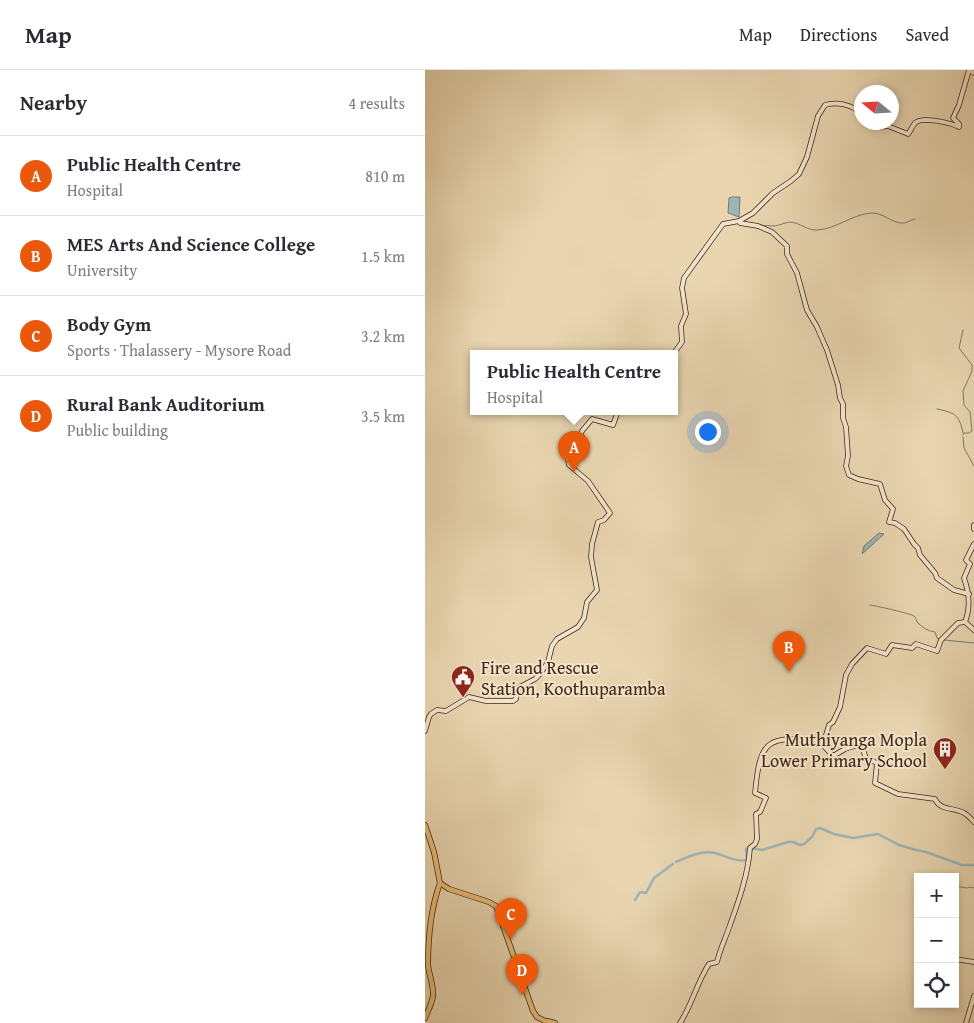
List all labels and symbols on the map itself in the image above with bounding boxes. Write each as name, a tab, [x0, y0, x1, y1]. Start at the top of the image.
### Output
north arrow	[854, 85, 899, 130]
your location	[695, 419, 721, 445]
pin: A	[558, 431, 590, 472]
pin: B	[773, 631, 805, 672]
place label: Fire and Rescue Station, Koothuparamba	[481, 654, 666, 702]
public building icon: Fire and Rescue Station, Koothuparamba	[450, 664, 476, 698]
place label: Muthiyanga Mopla Lower Primary School	[761, 726, 927, 774]
building icon: Muthiyanga Mopla Lower Primary School	[932, 736, 958, 770]
pin: C	[495, 898, 527, 939]
pin: D	[506, 954, 538, 995]

